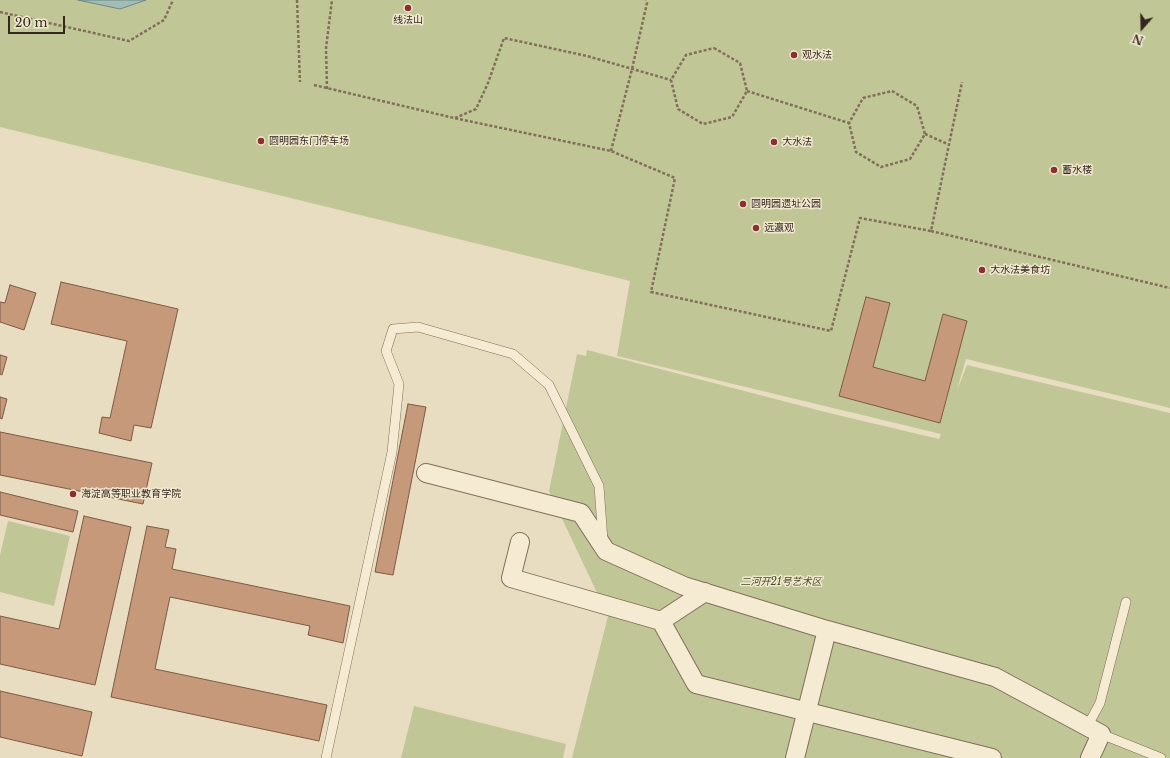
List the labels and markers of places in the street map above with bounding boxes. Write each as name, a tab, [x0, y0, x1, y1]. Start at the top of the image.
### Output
marker: 线法山	[403, 3, 413, 13]
place label: 线法山	[393, 14, 423, 26]
place label: 观水法	[802, 49, 832, 61]
marker: 观水法	[789, 50, 799, 60]
place label: 圆明园东门停车场	[269, 135, 349, 147]
marker: 圆明园东门停车场	[256, 136, 266, 146]
place label: 大水法	[782, 136, 812, 148]
marker: 大水法	[769, 137, 779, 147]
place label: 蓄水楼	[1062, 164, 1092, 176]
marker: 蓄水楼	[1049, 165, 1059, 175]
place label: 圆明园遗址公园	[751, 198, 821, 210]
marker: 圆明园遗址公园	[738, 199, 748, 209]
place label: 远瀛观	[764, 222, 794, 234]
marker: 远瀛观	[751, 223, 761, 233]
place label: 大水法美食坊	[990, 264, 1050, 276]
marker: 大水法美食坊	[977, 265, 987, 275]
place label: 海淀高等职业教育学院	[81, 488, 181, 500]
marker: 海淀高等职业教育学院	[68, 489, 78, 499]

